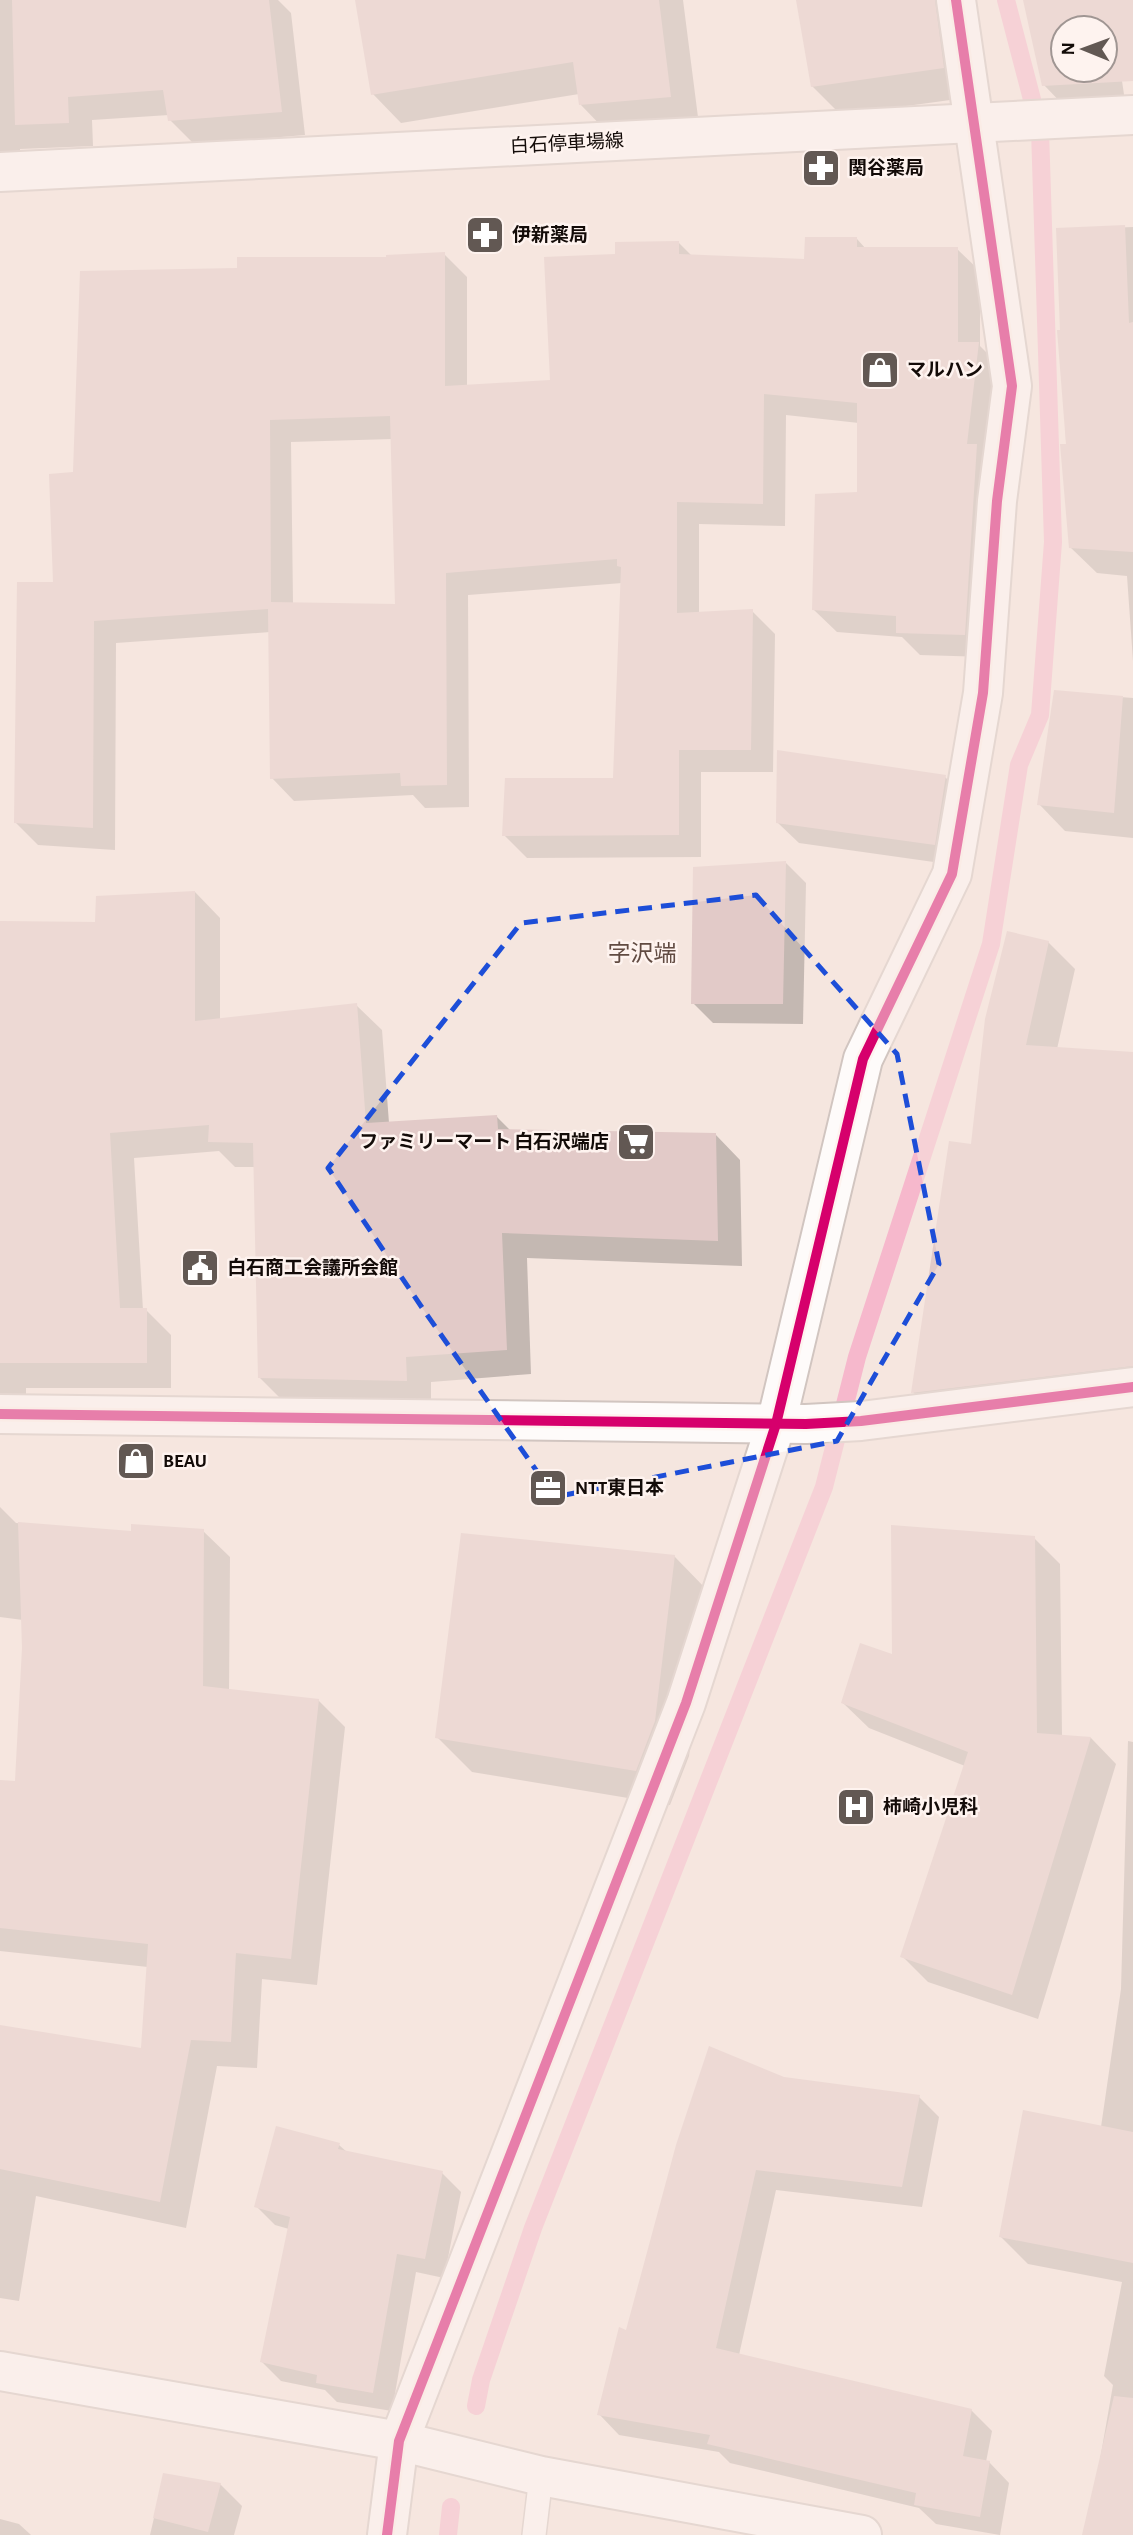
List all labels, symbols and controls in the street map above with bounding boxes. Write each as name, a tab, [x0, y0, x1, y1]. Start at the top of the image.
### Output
north arrow	[1049, 14, 1119, 84]
text: N	[1059, 42, 1078, 56]
street label: 白石停車場線	[509, 130, 624, 156]
pharmacy icon: 関谷薬局	[800, 147, 842, 189]
place label: 関谷薬局	[848, 158, 924, 178]
pharmacy icon: 伊新薬局	[464, 214, 506, 256]
place label: 伊新薬局	[512, 224, 588, 245]
shop icon: マルハン	[859, 349, 901, 391]
place label: マルハン	[907, 361, 983, 380]
district label: 字沢端	[608, 941, 677, 966]
supermarket icon: ファミリーマート 白石沢端店	[615, 1121, 657, 1163]
place label: ファミリーマート 白石沢端店	[359, 1131, 609, 1152]
public building icon: 白石商工会議所会館	[179, 1247, 221, 1289]
place label: 白石商工会議所会館	[227, 1257, 398, 1278]
shop icon: BEAU	[115, 1440, 157, 1482]
place label: BEAU	[163, 1452, 207, 1471]
office icon: NTT東日本	[527, 1467, 569, 1509]
place label: NTT東日本	[575, 1478, 664, 1498]
hospital icon: 柿崎小児科	[835, 1786, 877, 1828]
place label: 柿崎小児科	[883, 1796, 978, 1817]

